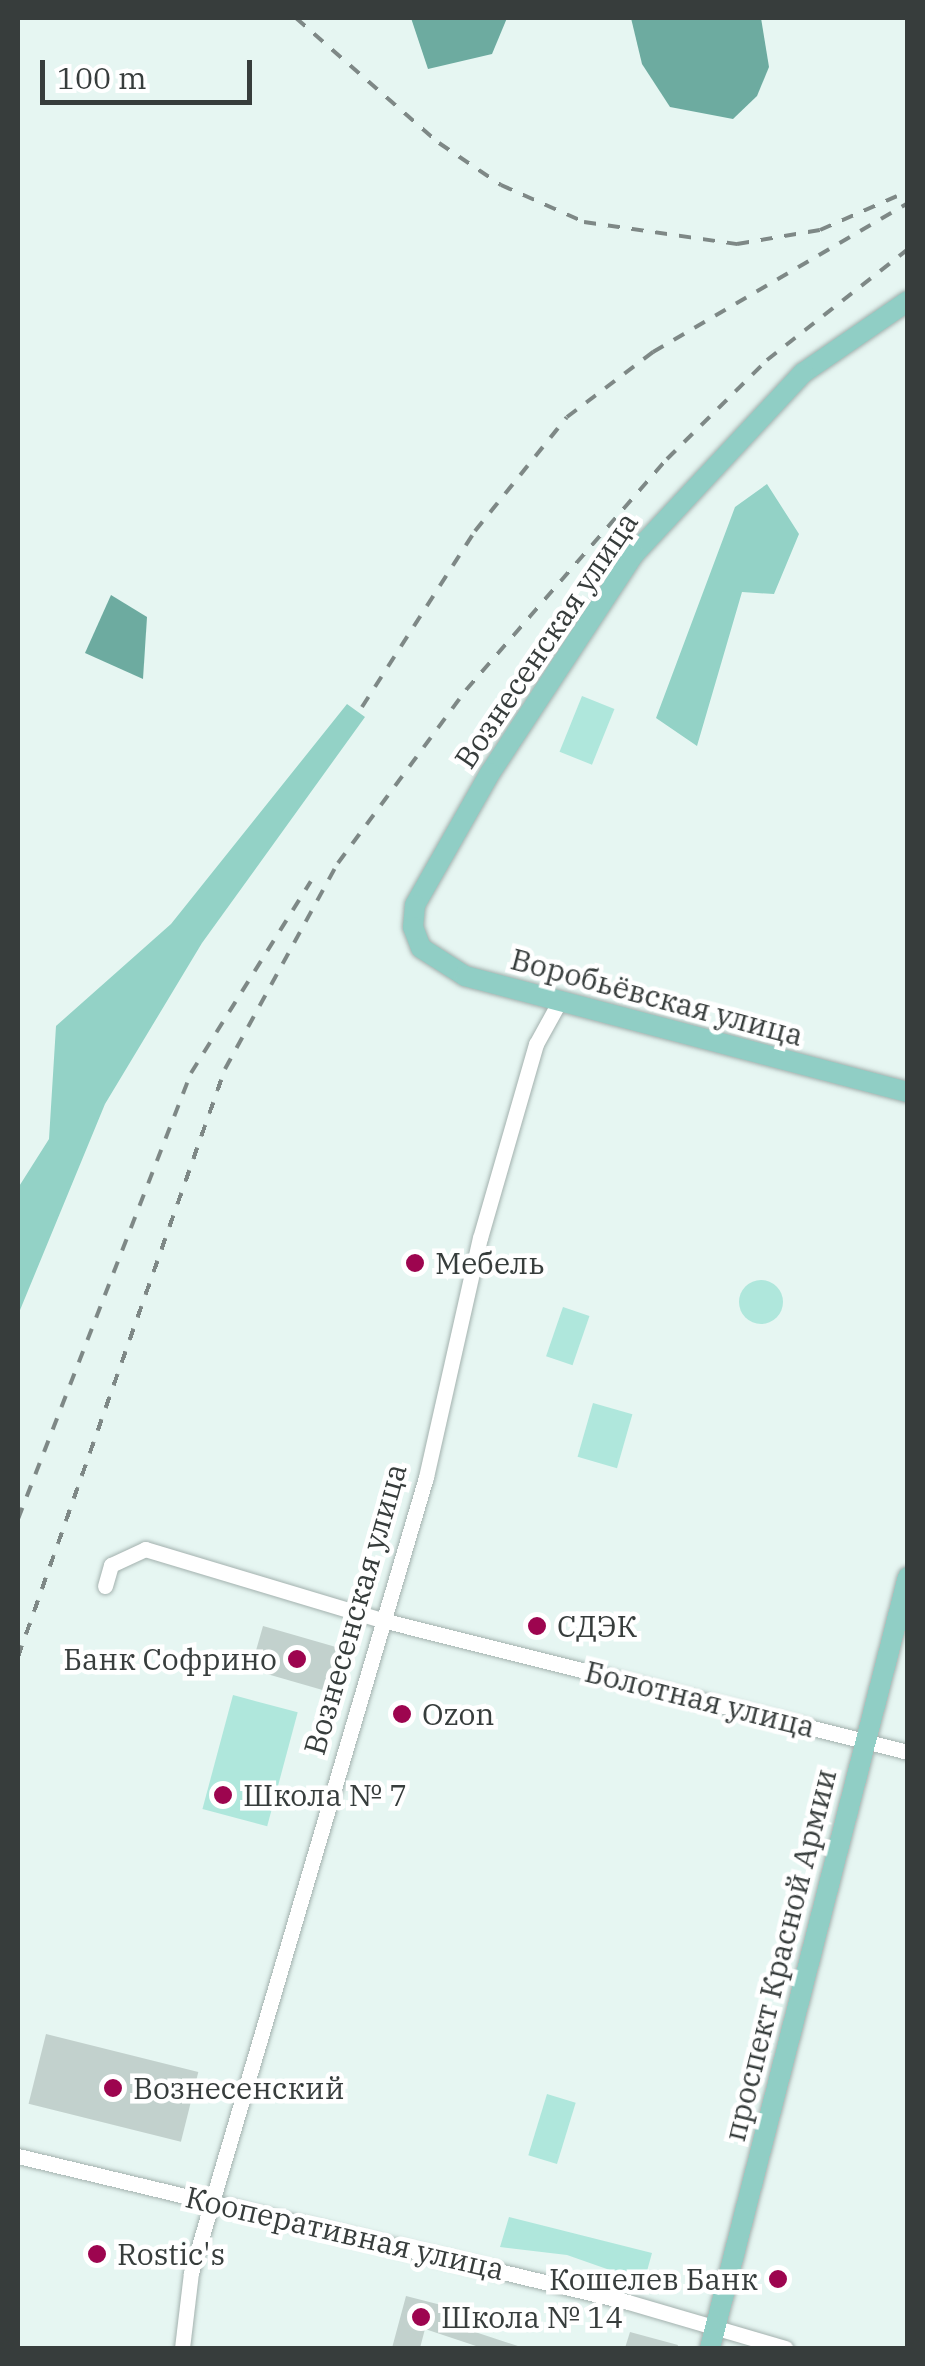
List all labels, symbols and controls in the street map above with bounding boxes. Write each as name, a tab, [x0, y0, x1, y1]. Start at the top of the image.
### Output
scale bar	[45, 40, 258, 102]
text: 100 m	[57, 58, 147, 97]
street label: Вознесенская улица	[447, 505, 645, 775]
street label: Воробьёвская улица	[507, 941, 807, 1053]
place label: Мебель	[435, 1245, 544, 1281]
marker: Мебель	[404, 1252, 426, 1274]
street label: Вознесенская улица	[296, 1459, 414, 1759]
place label: СДЭК	[557, 1608, 637, 1644]
marker: СДЭК	[526, 1615, 548, 1637]
place label: Банк Софрино	[63, 1641, 277, 1677]
marker: Банк Софрино	[286, 1648, 308, 1670]
street label: Болотная улица	[581, 1653, 819, 1745]
place label: Ozon	[422, 1696, 495, 1732]
marker: Ozon	[391, 1703, 413, 1725]
street label: проспект Красной Армии	[716, 1765, 844, 2145]
place label: Школа № 7	[243, 1777, 407, 1813]
marker: Школа № 7	[212, 1784, 234, 1806]
place label: Вознесенский	[133, 2070, 344, 2106]
marker: Вознесенский	[102, 2077, 124, 2099]
street label: Кооперативная улица	[182, 2179, 508, 2287]
place label: Rostic's	[117, 2236, 225, 2272]
marker: Rostic's	[86, 2243, 108, 2265]
place label: Кошелев Банк	[549, 2261, 758, 2297]
marker: Кошелев Банк	[767, 2268, 789, 2290]
place label: Школа № 14	[441, 2299, 623, 2335]
marker: Школа № 14	[410, 2306, 432, 2328]

